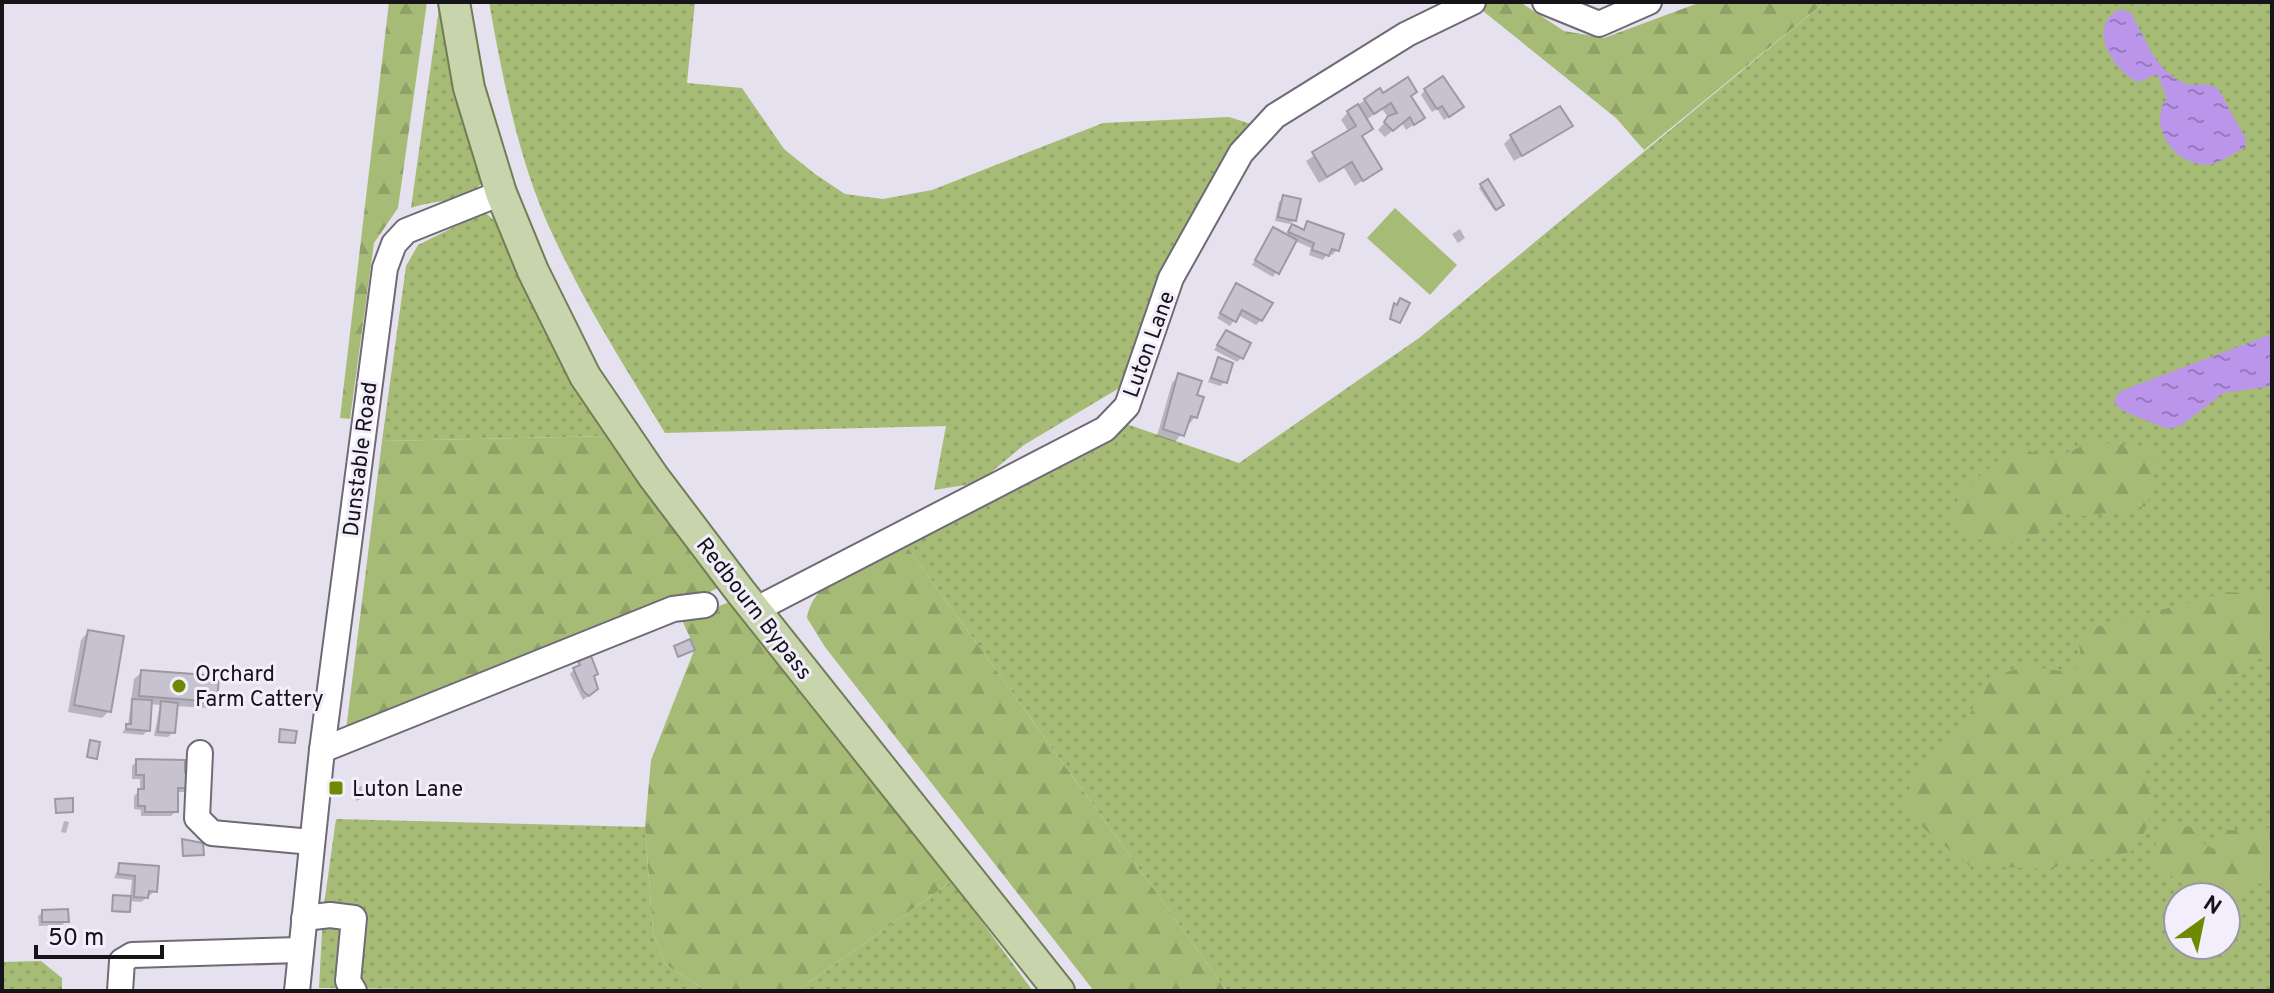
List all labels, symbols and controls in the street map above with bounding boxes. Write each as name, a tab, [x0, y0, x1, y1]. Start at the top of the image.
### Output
street label: Luton Lane	[1119, 288, 1182, 402]
street label: Dunstable Road	[339, 380, 384, 538]
street label: Redbourn Bypass	[689, 533, 817, 686]
place label: Orchard Farm Cattery	[195, 662, 324, 714]
marker: Orchard Farm Cattery	[170, 677, 188, 695]
place label: Luton Lane	[352, 777, 463, 804]
marker: Luton Lane	[327, 779, 345, 797]
north arrow	[2162, 881, 2242, 961]
text: N	[2198, 891, 2226, 922]
scale bar	[36, 909, 162, 959]
text: 50 m	[48, 924, 104, 954]

